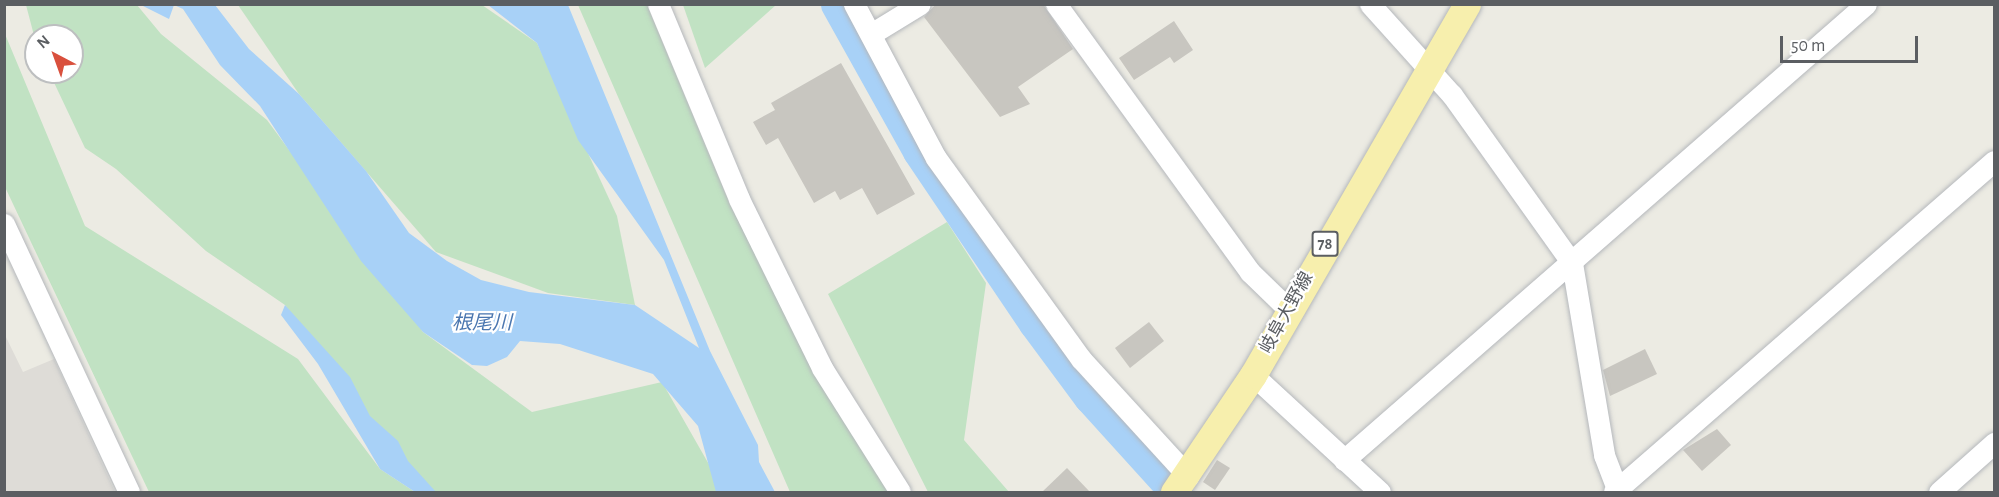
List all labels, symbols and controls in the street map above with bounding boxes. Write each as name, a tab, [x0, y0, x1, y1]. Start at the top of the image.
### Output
north arrow	[24, 24, 84, 84]
scale bar	[1783, 24, 1921, 62]
text: N	[34, 32, 53, 52]
text: 50 m	[1791, 37, 1825, 55]
road number: 78	[1312, 231, 1338, 257]
street label: 岐阜大野線	[1256, 268, 1318, 358]
water label: 根尾川	[452, 311, 512, 335]

